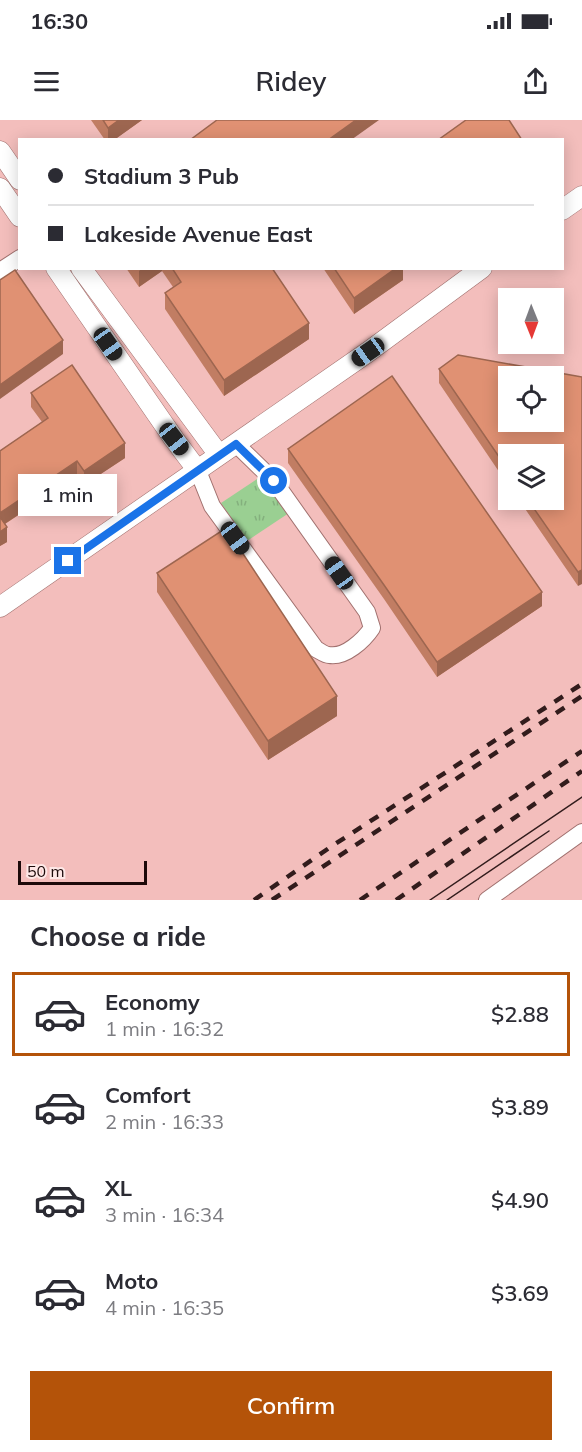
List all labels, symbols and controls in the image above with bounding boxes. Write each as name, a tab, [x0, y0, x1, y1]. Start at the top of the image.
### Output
text: 16:30	[30, 7, 88, 35]
text: Ridey	[255, 64, 327, 98]
icon: menu	[30, 65, 63, 98]
icon: share	[519, 65, 552, 98]
text: Stadium 3 Pub	[84, 162, 239, 190]
text: Lakeside Avenue East	[84, 220, 312, 248]
north arrow	[498, 288, 564, 354]
map controls	[498, 288, 564, 510]
car	[90, 324, 126, 364]
car	[348, 334, 388, 370]
button: locate	[498, 366, 564, 432]
car	[156, 419, 192, 459]
button: layers	[498, 444, 564, 510]
route start	[260, 467, 287, 494]
callout: 1 min	[19, 474, 118, 516]
text: 1 min	[42, 482, 93, 507]
car	[217, 518, 253, 558]
route end	[54, 547, 81, 574]
car	[321, 553, 357, 593]
scale bar	[18, 858, 147, 886]
text: 50 m	[27, 861, 64, 881]
text: Choose a ride	[30, 919, 206, 953]
icon: car	[33, 987, 87, 1041]
text: Economy	[105, 988, 200, 1016]
text: $2.88	[491, 1000, 549, 1028]
text: 1 min · 16:32	[105, 1016, 224, 1041]
icon: car	[33, 1080, 87, 1134]
text: Comfort	[105, 1081, 191, 1109]
text: $3.89	[491, 1093, 549, 1121]
text: 2 min · 16:33	[105, 1109, 224, 1134]
icon: car	[33, 1173, 87, 1227]
text: XL	[105, 1174, 132, 1202]
text: $4.90	[491, 1186, 549, 1214]
text: 3 min · 16:34	[105, 1202, 224, 1227]
icon: car	[33, 1266, 87, 1320]
text: Moto	[105, 1267, 158, 1295]
text: $3.69	[491, 1279, 549, 1307]
text: 4 min · 16:35	[105, 1295, 224, 1320]
button: Confirm	[30, 1371, 552, 1440]

